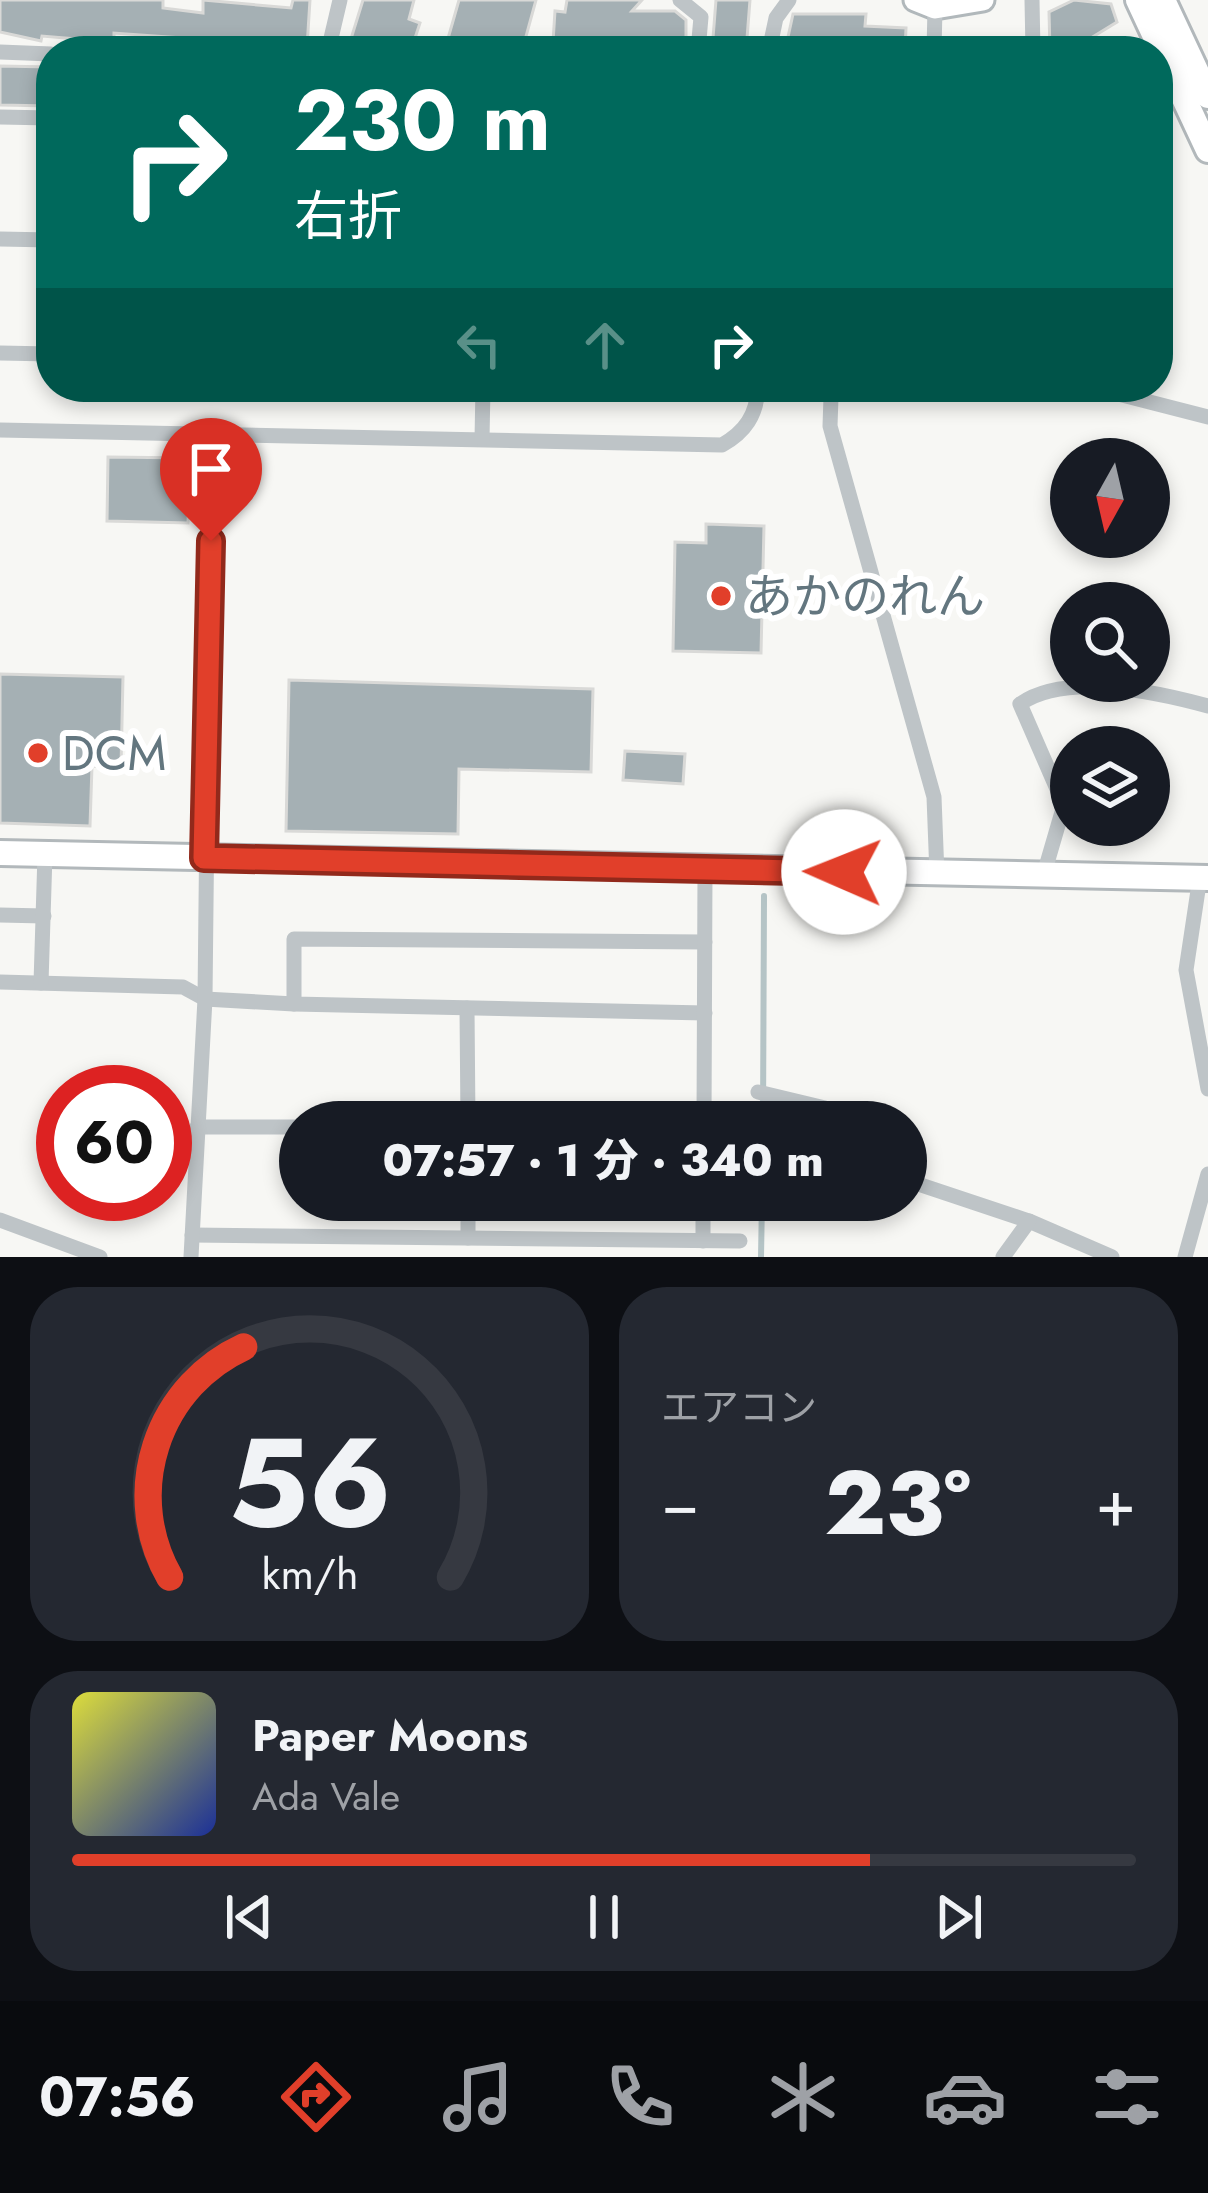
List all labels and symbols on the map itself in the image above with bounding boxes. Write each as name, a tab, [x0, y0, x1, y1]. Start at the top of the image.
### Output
pin	[160, 418, 262, 541]
north arrow	[1050, 438, 1170, 558]
place label: あかのれん	[745, 562, 985, 631]
marker: あかのれん	[708, 583, 734, 609]
place label: DCM	[62, 719, 166, 788]
marker: DCM	[25, 740, 51, 766]
position arrow	[781, 809, 907, 935]
speed limit sign: 60	[36, 1065, 192, 1221]

